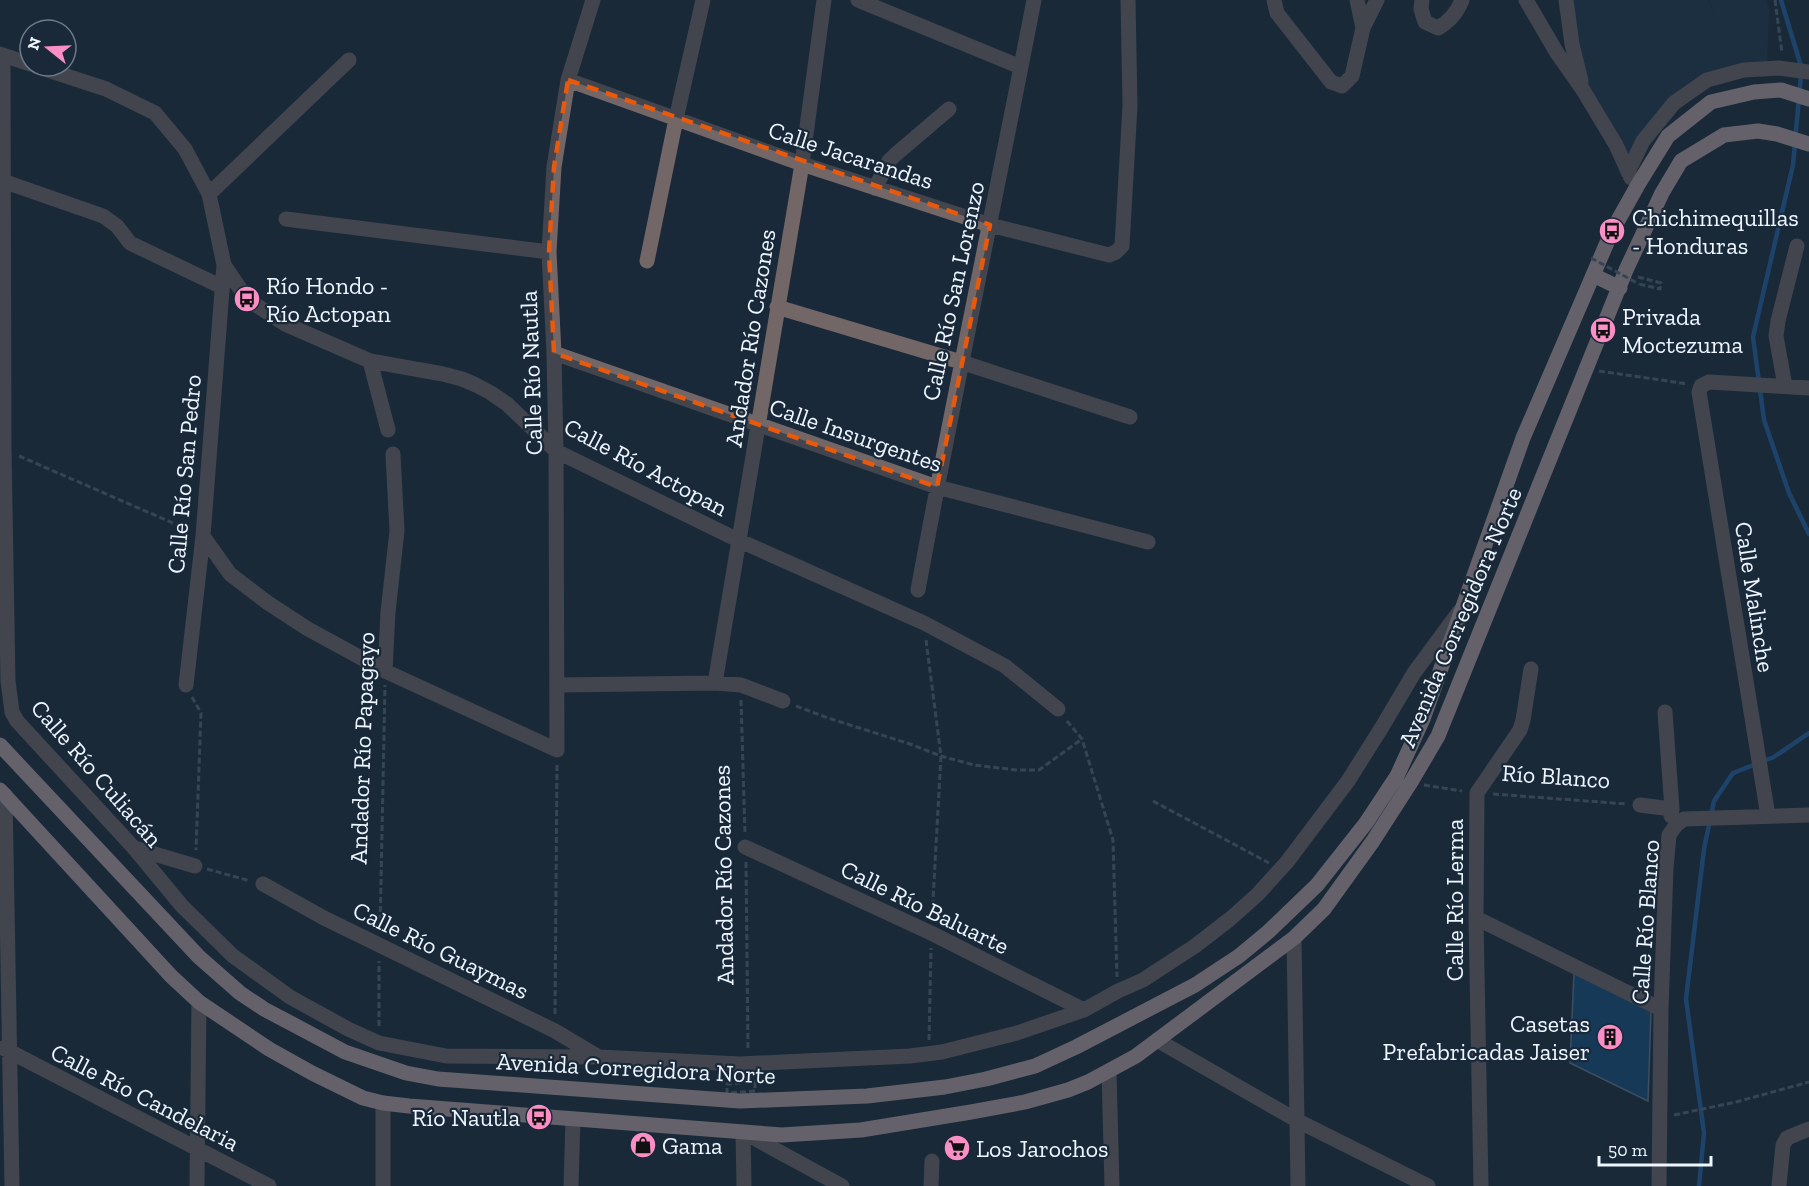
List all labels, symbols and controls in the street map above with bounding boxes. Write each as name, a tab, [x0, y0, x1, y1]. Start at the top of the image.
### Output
north arrow	[18, 18, 78, 78]
text: N	[23, 35, 45, 52]
street label: Calle Jacarandas	[765, 115, 937, 195]
street label: Calle Río San Lorenzo	[916, 179, 990, 403]
place label: Chichimequillas - Honduras	[1632, 203, 1799, 260]
bus stop icon: Chichimequillas - Honduras	[1597, 216, 1627, 246]
street label: Andador Río Cazones	[718, 227, 782, 449]
place label: Río Hondo - Río Actopan	[266, 271, 391, 328]
bus stop icon: Río Hondo - Río Actopan	[232, 284, 262, 314]
street label: Calle Río Nautla	[514, 290, 548, 456]
place label: Privada Moctezuma	[1622, 302, 1744, 359]
bus stop icon: Privada Moctezuma	[1588, 315, 1618, 345]
street label: Calle Río San Pedro	[161, 373, 207, 575]
street label: Calle Insurgentes	[766, 392, 946, 478]
street label: Calle Río Actopan	[559, 412, 733, 522]
street label: Avenida Corregidora Norte	[1392, 483, 1528, 751]
street label: Calle Malinche	[1729, 520, 1781, 674]
street label: Andador Río Papagayo	[343, 631, 381, 865]
street label: Calle Río Culiacán	[25, 693, 169, 853]
street label: Río Blanco	[1501, 758, 1611, 794]
street label: Andador Río Cazones	[707, 765, 739, 985]
street label: Calle Río Lerma	[1440, 818, 1469, 981]
street label: Calle Río Blanco	[1625, 839, 1665, 1005]
street label: Calle Río Baluarte	[836, 854, 1014, 960]
street label: Calle Río Guaymas	[348, 895, 534, 1005]
place label: Casetas Prefabricadas Jaiser	[1383, 1009, 1590, 1066]
building icon: Casetas Prefabricadas Jaiser	[1595, 1022, 1625, 1052]
street label: Calle Río Candelaria	[46, 1037, 244, 1157]
street label: Avenida Corregidora Norte	[496, 1046, 776, 1090]
bus stop icon: Río Nautla	[524, 1102, 554, 1132]
place label: Río Nautla	[412, 1103, 520, 1132]
scale bar	[1599, 1129, 1712, 1167]
shop icon: Gama	[628, 1130, 658, 1160]
place label: Gama	[662, 1131, 723, 1160]
supermarket icon: Los Jarochos	[942, 1133, 972, 1163]
place label: Los Jarochos	[976, 1134, 1109, 1163]
text: 50 m	[1608, 1139, 1648, 1161]

